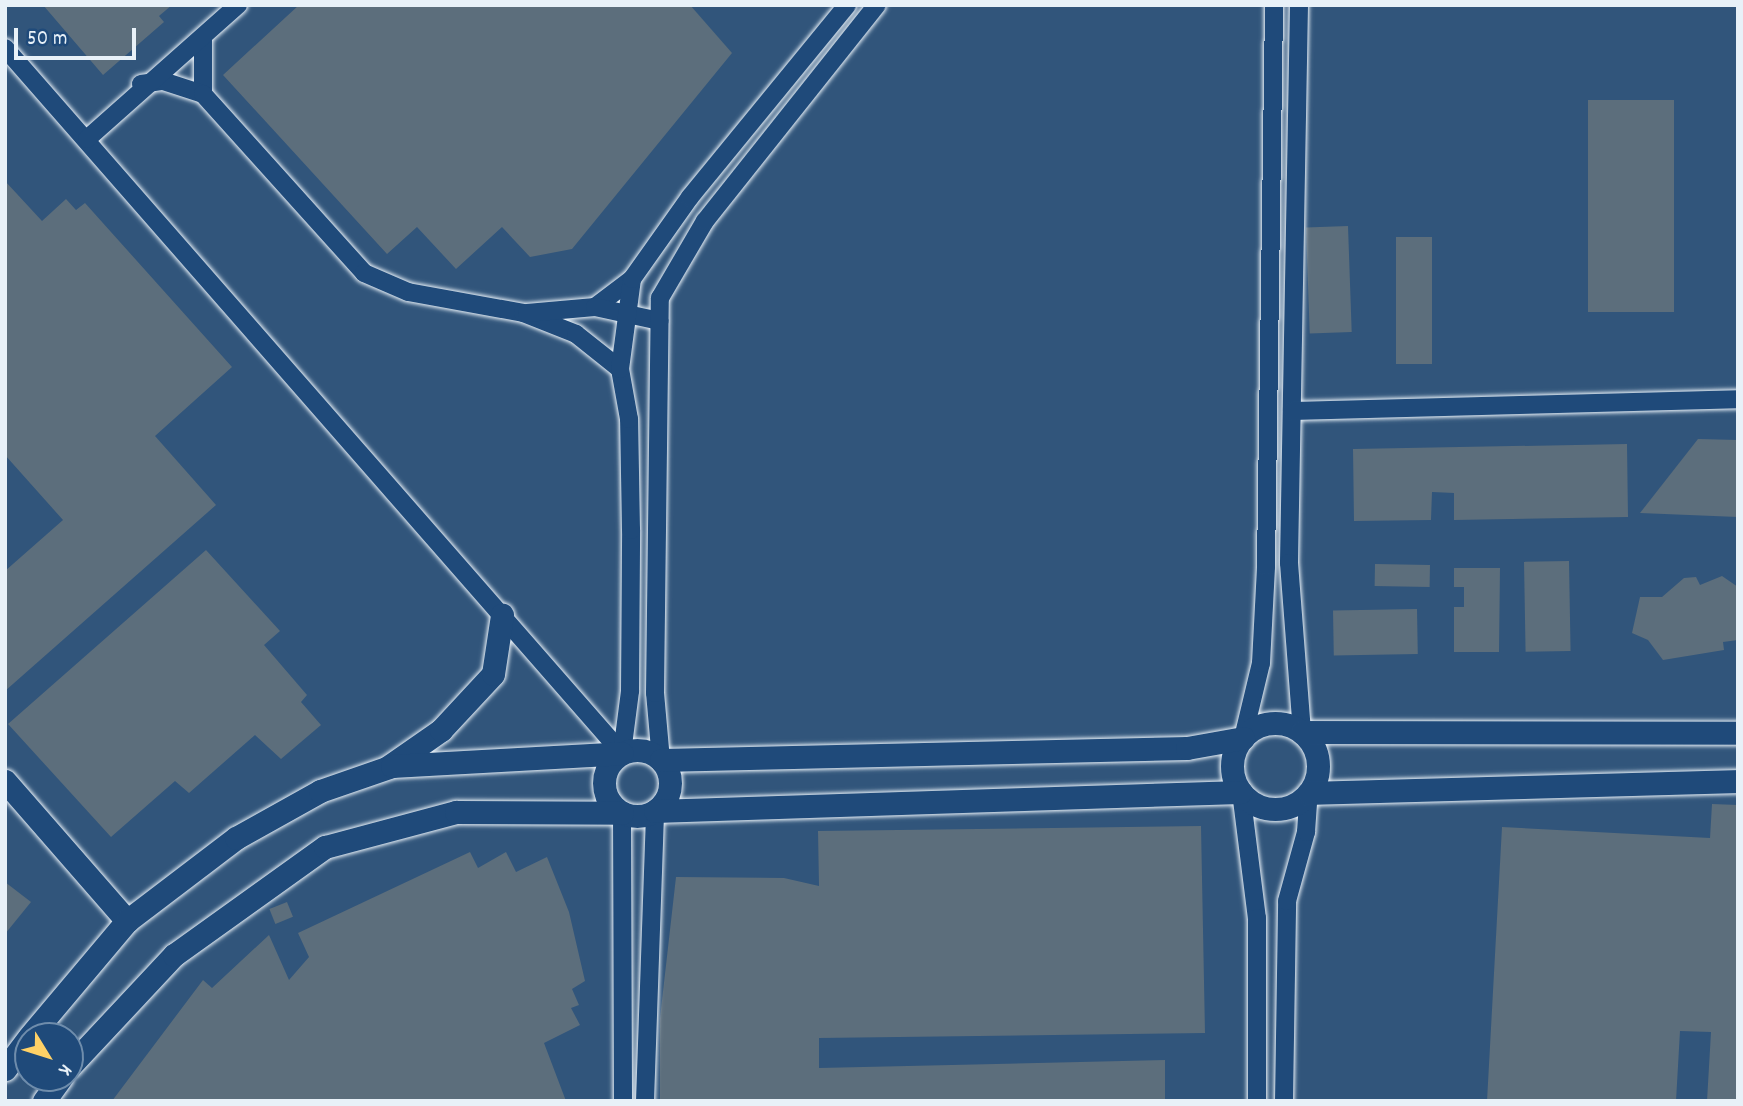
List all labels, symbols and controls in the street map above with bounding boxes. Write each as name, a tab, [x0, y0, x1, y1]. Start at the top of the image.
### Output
scale bar	[18, 14, 140, 58]
text: 50 m	[27, 25, 67, 55]
north arrow	[14, 1022, 84, 1092]
text: K	[51, 1057, 78, 1081]

